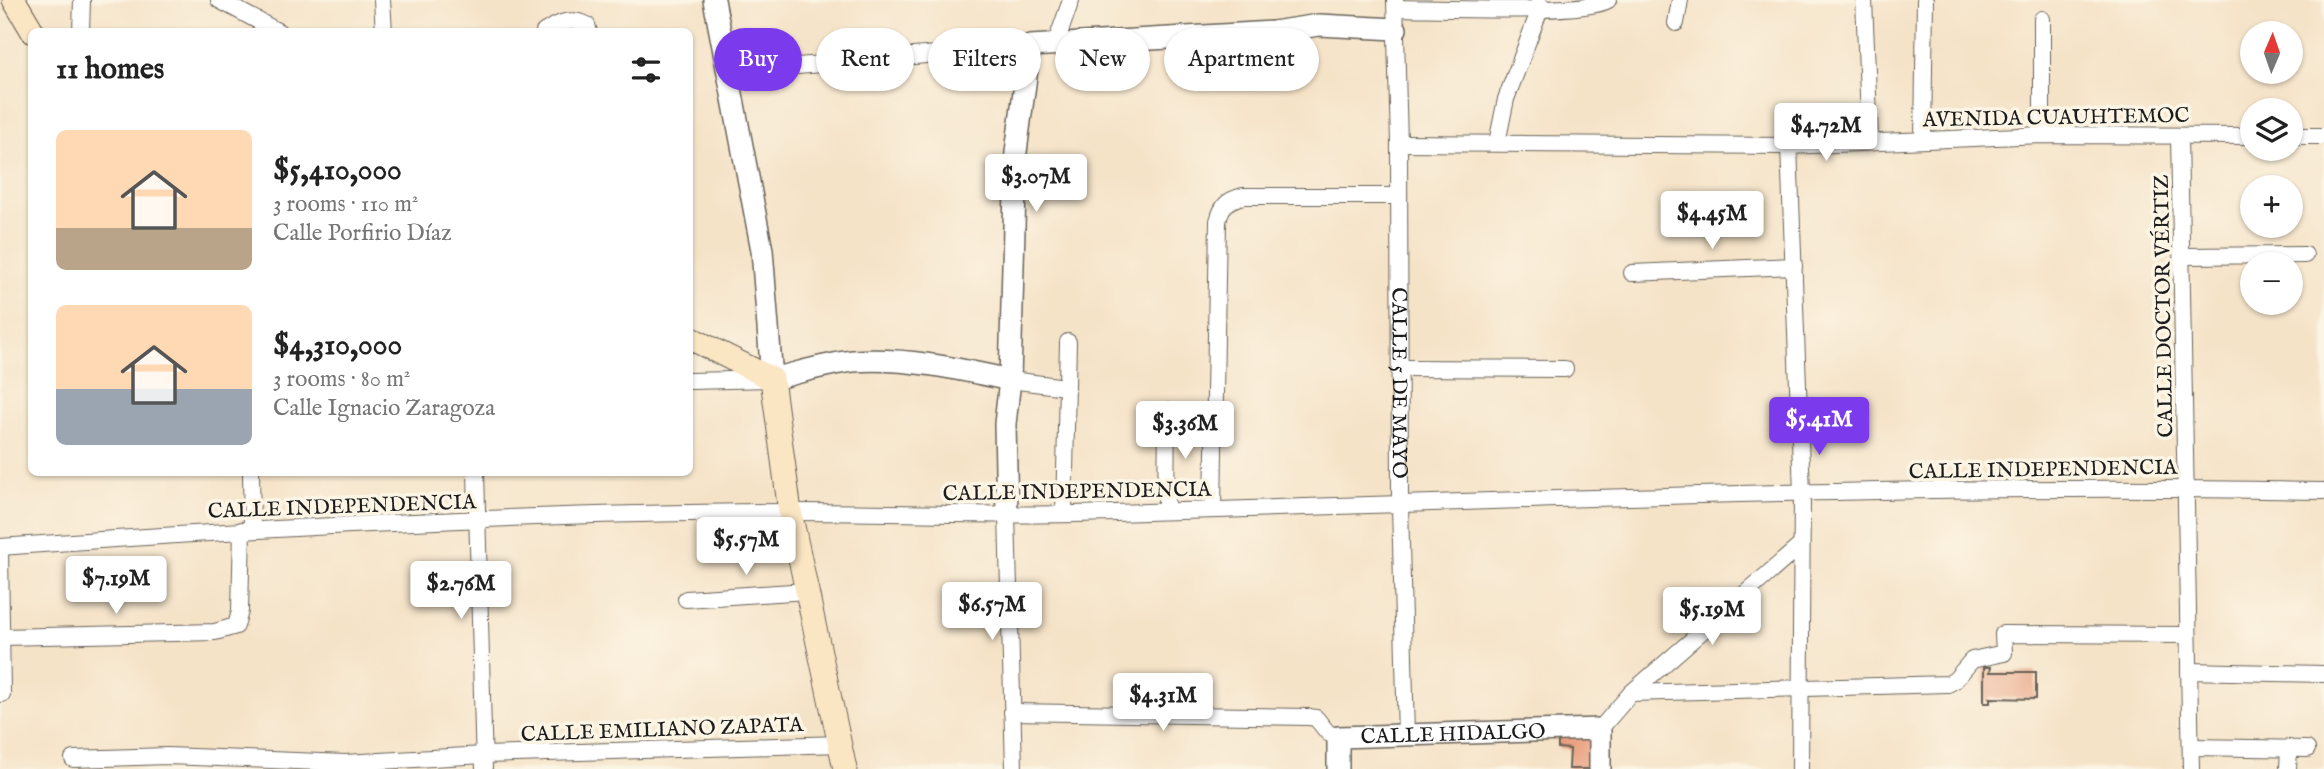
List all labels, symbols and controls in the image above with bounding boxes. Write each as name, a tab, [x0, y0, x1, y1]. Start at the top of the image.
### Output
north arrow	[2240, 21, 2303, 84]
map controls	[2240, 21, 2303, 315]
chip: Buy	[714, 28, 802, 91]
chip: Rent	[816, 28, 914, 91]
chip: Filters	[928, 28, 1041, 91]
chip: New	[1055, 28, 1150, 91]
chip: Apartment	[1164, 28, 1319, 91]
text: 11 homes	[56, 51, 164, 89]
icon: filters	[627, 51, 665, 89]
button: layers	[2240, 98, 2303, 161]
street label: AVENIDA CUAUHTEMOC	[1921, 103, 2190, 134]
pin: $4.72M	[1769, 104, 1883, 163]
text: $4.72M	[1790, 111, 1862, 140]
text: $5,410,000	[273, 152, 402, 190]
pin: $3.07M	[979, 154, 1093, 214]
icon: home	[112, 158, 196, 242]
text: $3.07M	[1001, 162, 1071, 191]
street label: CALLE DOCTOR VÉRTIZ	[2148, 174, 2180, 438]
button: +	[2240, 175, 2303, 238]
text: 3 rooms · 110 m²	[273, 190, 418, 219]
pin: $4.45M	[1655, 191, 1769, 251]
text: $4.45M	[1677, 199, 1747, 228]
text: Calle Porfirio Díaz	[273, 219, 452, 248]
button: −	[2240, 252, 2303, 315]
street label: CALLE 5 DE MAYO	[1384, 287, 1412, 479]
text: $4,310,000	[273, 327, 402, 365]
icon: home	[112, 333, 196, 417]
text: 3 rooms · 80 m²	[273, 365, 410, 394]
text: Calle Ignacio Zaragoza	[273, 394, 495, 423]
pin: $5.41M	[1762, 398, 1876, 457]
pin: $3.36M	[1128, 402, 1242, 461]
text: $5.41M	[1785, 405, 1853, 434]
text: $3.36M	[1152, 409, 1218, 438]
street label: CALLE INDEPENDENCIA	[1908, 455, 2178, 486]
street label: CALLE INDEPENDENCIA	[942, 477, 1212, 508]
street label: CALLE INDEPENDENCIA	[207, 489, 478, 526]
pin: $5.57M	[689, 518, 803, 577]
text: $5.57M	[713, 525, 779, 554]
pin: $7.19M	[59, 556, 173, 616]
pin: $2.76M	[404, 562, 518, 621]
text: $7.19M	[82, 564, 150, 593]
text: $2.76M	[426, 569, 496, 598]
pin: $6.57M	[935, 582, 1049, 642]
pin: $5.19M	[1655, 588, 1769, 647]
text: $6.57M	[958, 590, 1026, 619]
text: $5.19M	[1679, 595, 1745, 624]
pin: $4.31M	[1106, 674, 1220, 733]
text: $4.31M	[1129, 681, 1197, 710]
street label: CALLE EMILIANO ZAPATA	[520, 712, 805, 749]
street label: CALLE HIDALGO	[1360, 719, 1546, 751]

